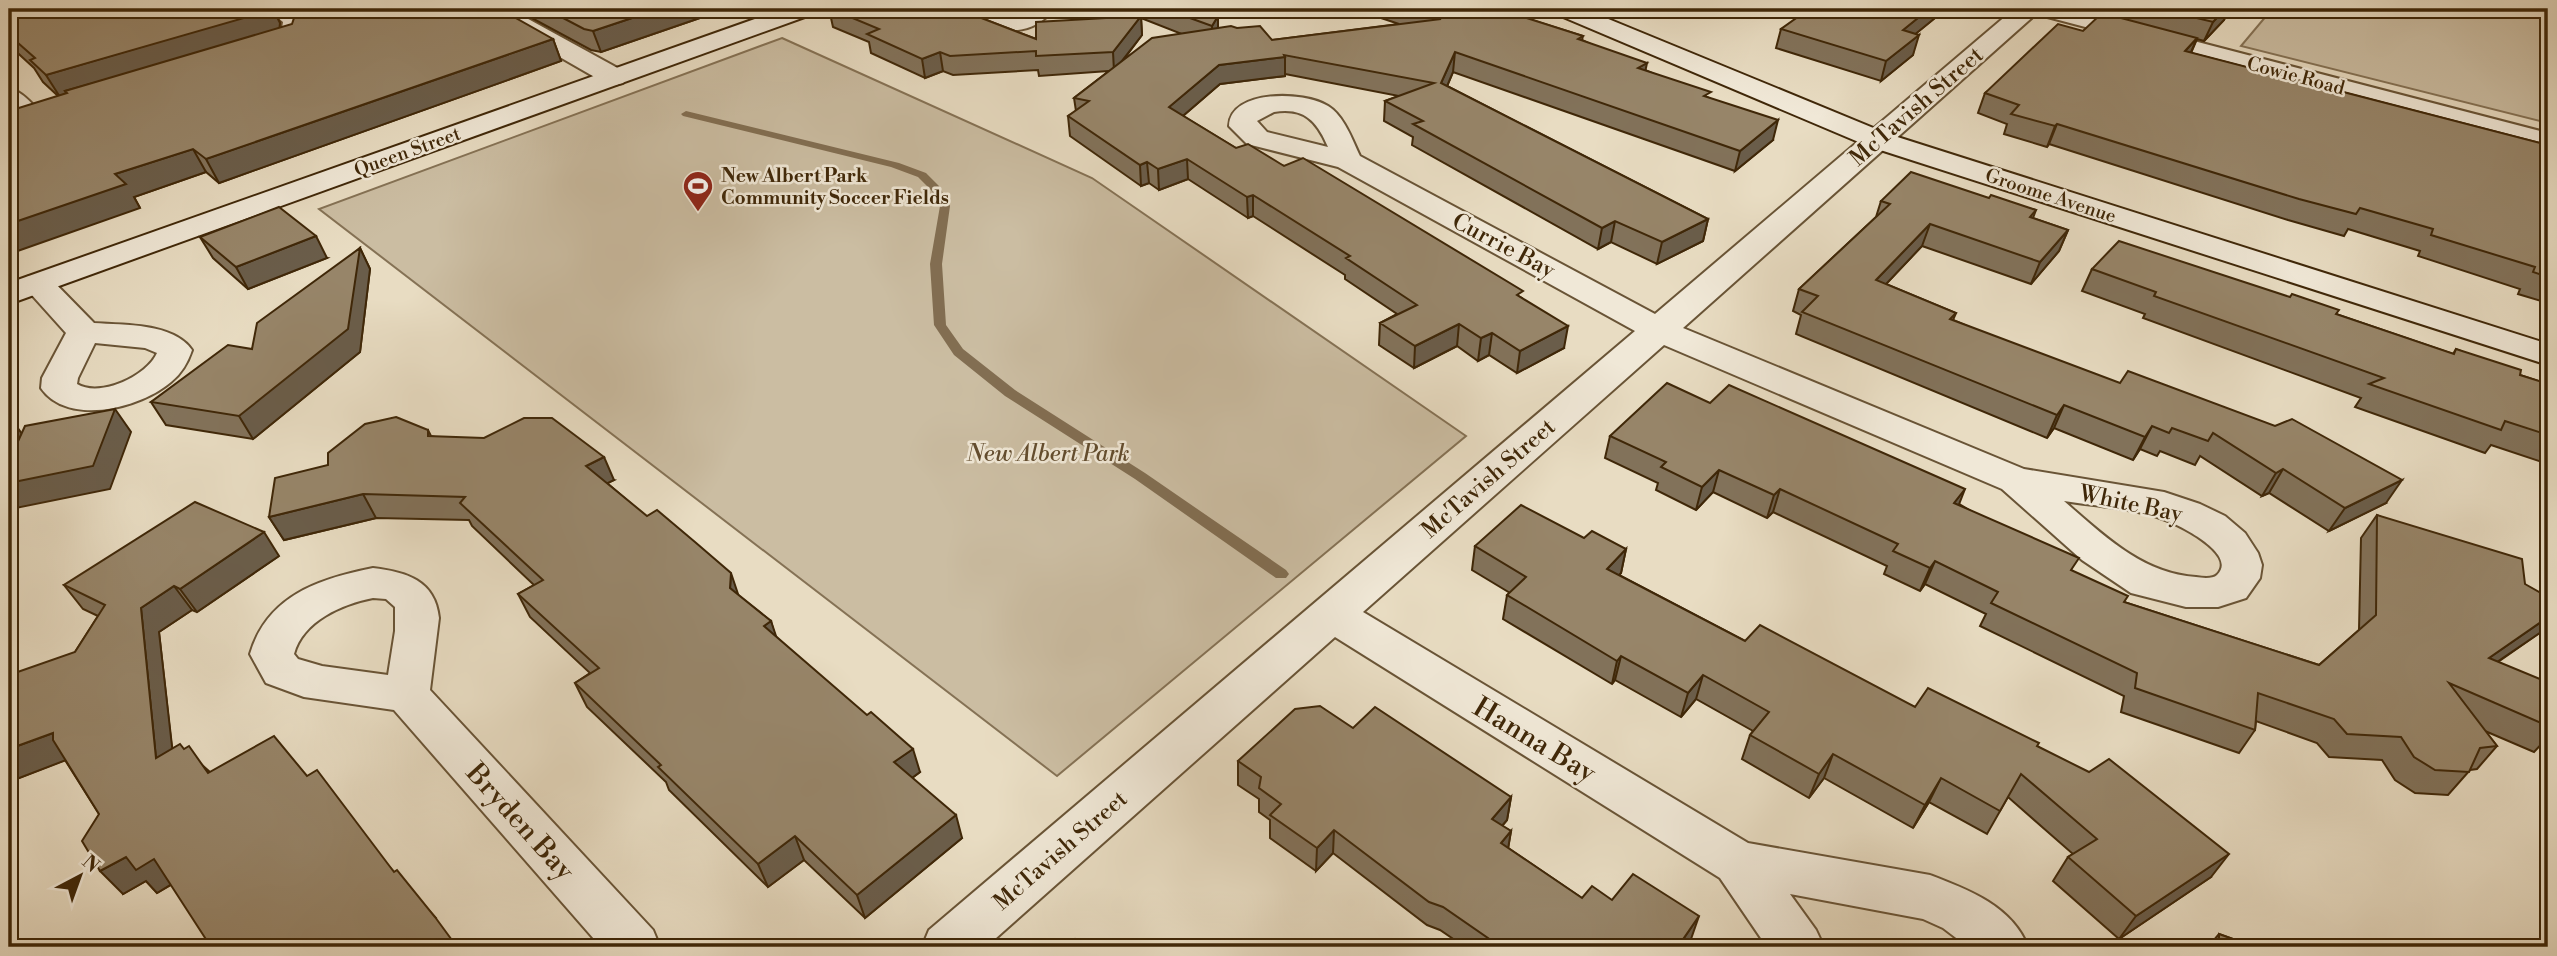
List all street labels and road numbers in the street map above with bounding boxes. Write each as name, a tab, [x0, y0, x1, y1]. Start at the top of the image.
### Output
street label: McTavish Street	[1844, 41, 1989, 173]
street label: Cowie Road	[2244, 51, 2347, 101]
street label: Queen Street	[351, 121, 464, 182]
street label: Groome Avenue	[1982, 164, 2119, 228]
street label: Currie Bay	[1447, 207, 1560, 285]
street label: McTavish Street	[1416, 413, 1561, 545]
street label: White Bay	[2076, 479, 2186, 529]
street label: Hanna Bay	[1466, 690, 1602, 791]
street label: Bryden Bay	[457, 755, 582, 888]
street label: McTavish Street	[988, 785, 1133, 917]

